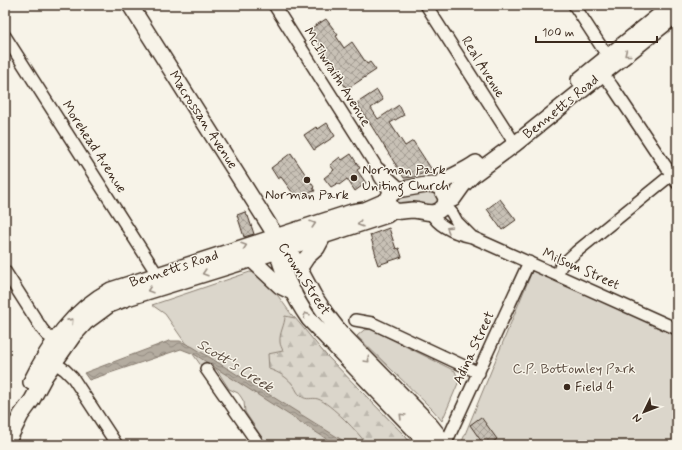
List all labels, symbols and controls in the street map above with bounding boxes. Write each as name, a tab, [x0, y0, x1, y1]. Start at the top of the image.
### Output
scale bar	[536, 18, 657, 44]
street label: McIlwraith Avenue	[299, 24, 375, 130]
text: 100 m	[542, 25, 574, 41]
street label: Real Avenue	[457, 33, 509, 102]
one-way arrow	[625, 49, 632, 56]
street label: Macrossan Avenue	[165, 67, 241, 173]
street label: Bennetts Road	[519, 71, 603, 143]
street label: Morehead Avenue	[57, 97, 131, 197]
place label: Norman Park Uniting Church	[362, 161, 449, 197]
marker: Norman Park Uniting Church	[349, 173, 359, 183]
marker: Norman Park	[302, 175, 312, 185]
place label: Norman Park	[265, 186, 349, 204]
one-way arrow	[357, 219, 364, 227]
one-way arrow	[310, 220, 317, 229]
one-way arrow	[446, 227, 453, 234]
street label: Crown Street	[274, 239, 334, 319]
one-way arrow	[241, 242, 248, 251]
street label: Milsom Street	[540, 244, 622, 294]
street label: Bennetts Road	[127, 246, 221, 292]
one-way arrow	[202, 268, 209, 277]
one-way arrow	[146, 286, 153, 294]
street label: Adina Street	[449, 308, 499, 388]
one-way arrow	[303, 312, 311, 319]
one-way arrow	[67, 318, 74, 326]
water label: Scott's Creek	[193, 335, 278, 398]
one-way arrow	[362, 355, 369, 363]
park label: C.P. Bottomley Park	[513, 360, 635, 378]
place label: Field 4	[575, 378, 614, 396]
marker: Field 4	[562, 382, 572, 392]
north arrow	[624, 392, 664, 432]
text: N	[630, 411, 645, 426]
one-way arrow	[399, 413, 407, 421]

